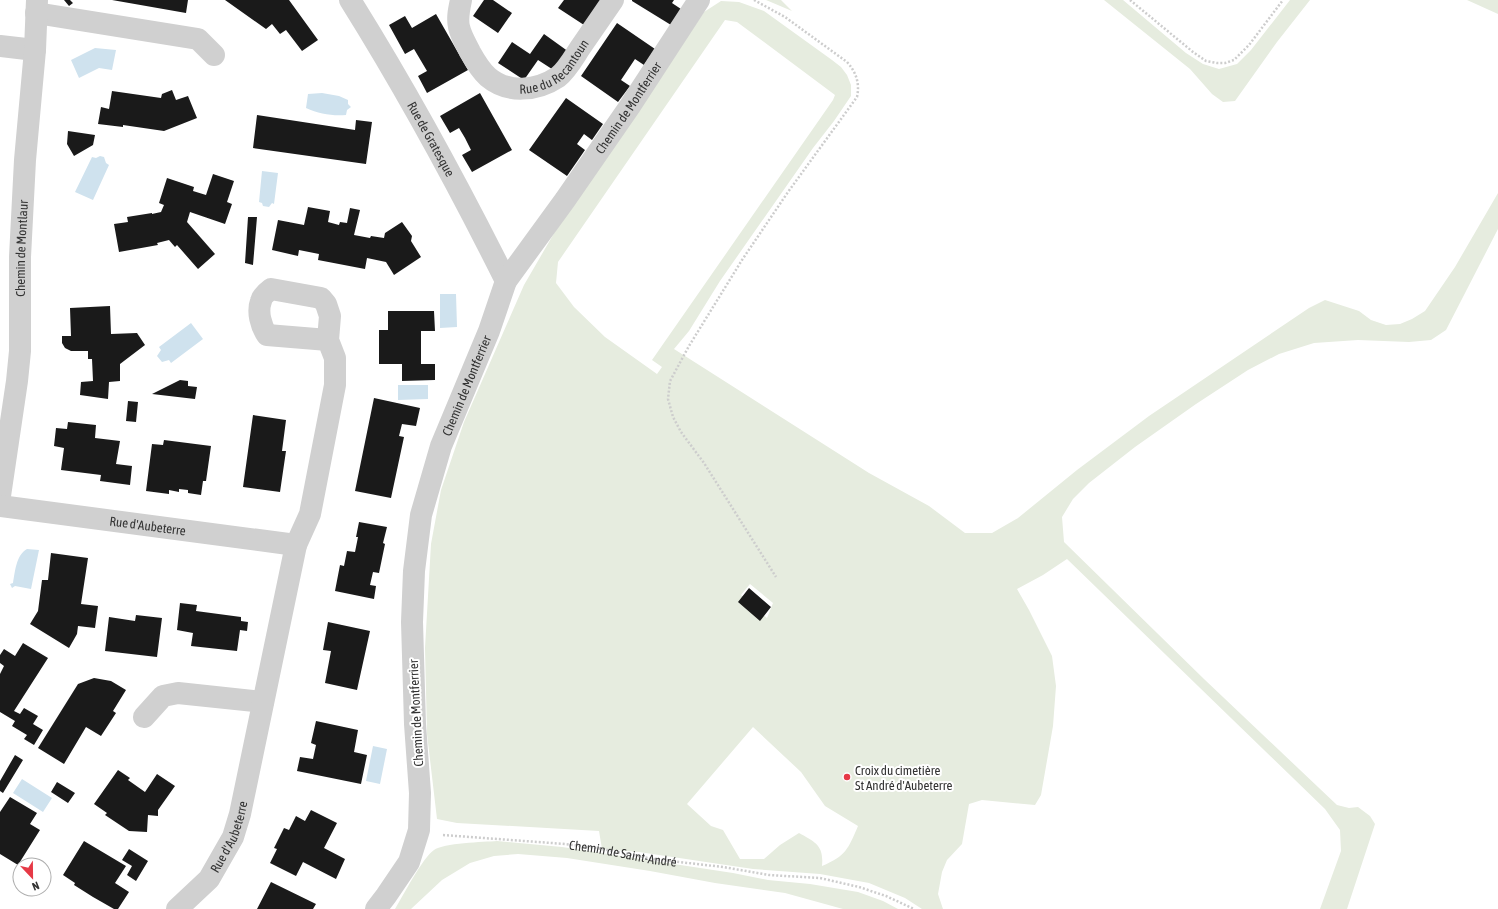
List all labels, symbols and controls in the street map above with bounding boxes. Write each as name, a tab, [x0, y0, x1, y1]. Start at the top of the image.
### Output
street label: Rue du Recantoun	[519, 36, 591, 96]
street label: Chemin de Montferrier	[592, 59, 664, 156]
street label: Rue de Gratesque	[405, 99, 458, 179]
street label: Chemin de Montlaur	[12, 199, 30, 297]
street label: Chemin de Montferrier	[439, 333, 494, 438]
street label: Rue d'Aubeterre	[109, 513, 187, 538]
street label: Chemin de Montferrier	[406, 659, 426, 767]
place label: Croix du cimetière St André d'Aubeterre	[855, 763, 953, 793]
marker: Croix du cimetière St André d'Aubeterre	[842, 772, 852, 782]
street label: Rue d'Aubeterre	[207, 800, 250, 875]
street label: Chemin de Saint-André	[568, 837, 678, 869]
north arrow	[12, 857, 52, 897]
text: N	[30, 879, 41, 893]

